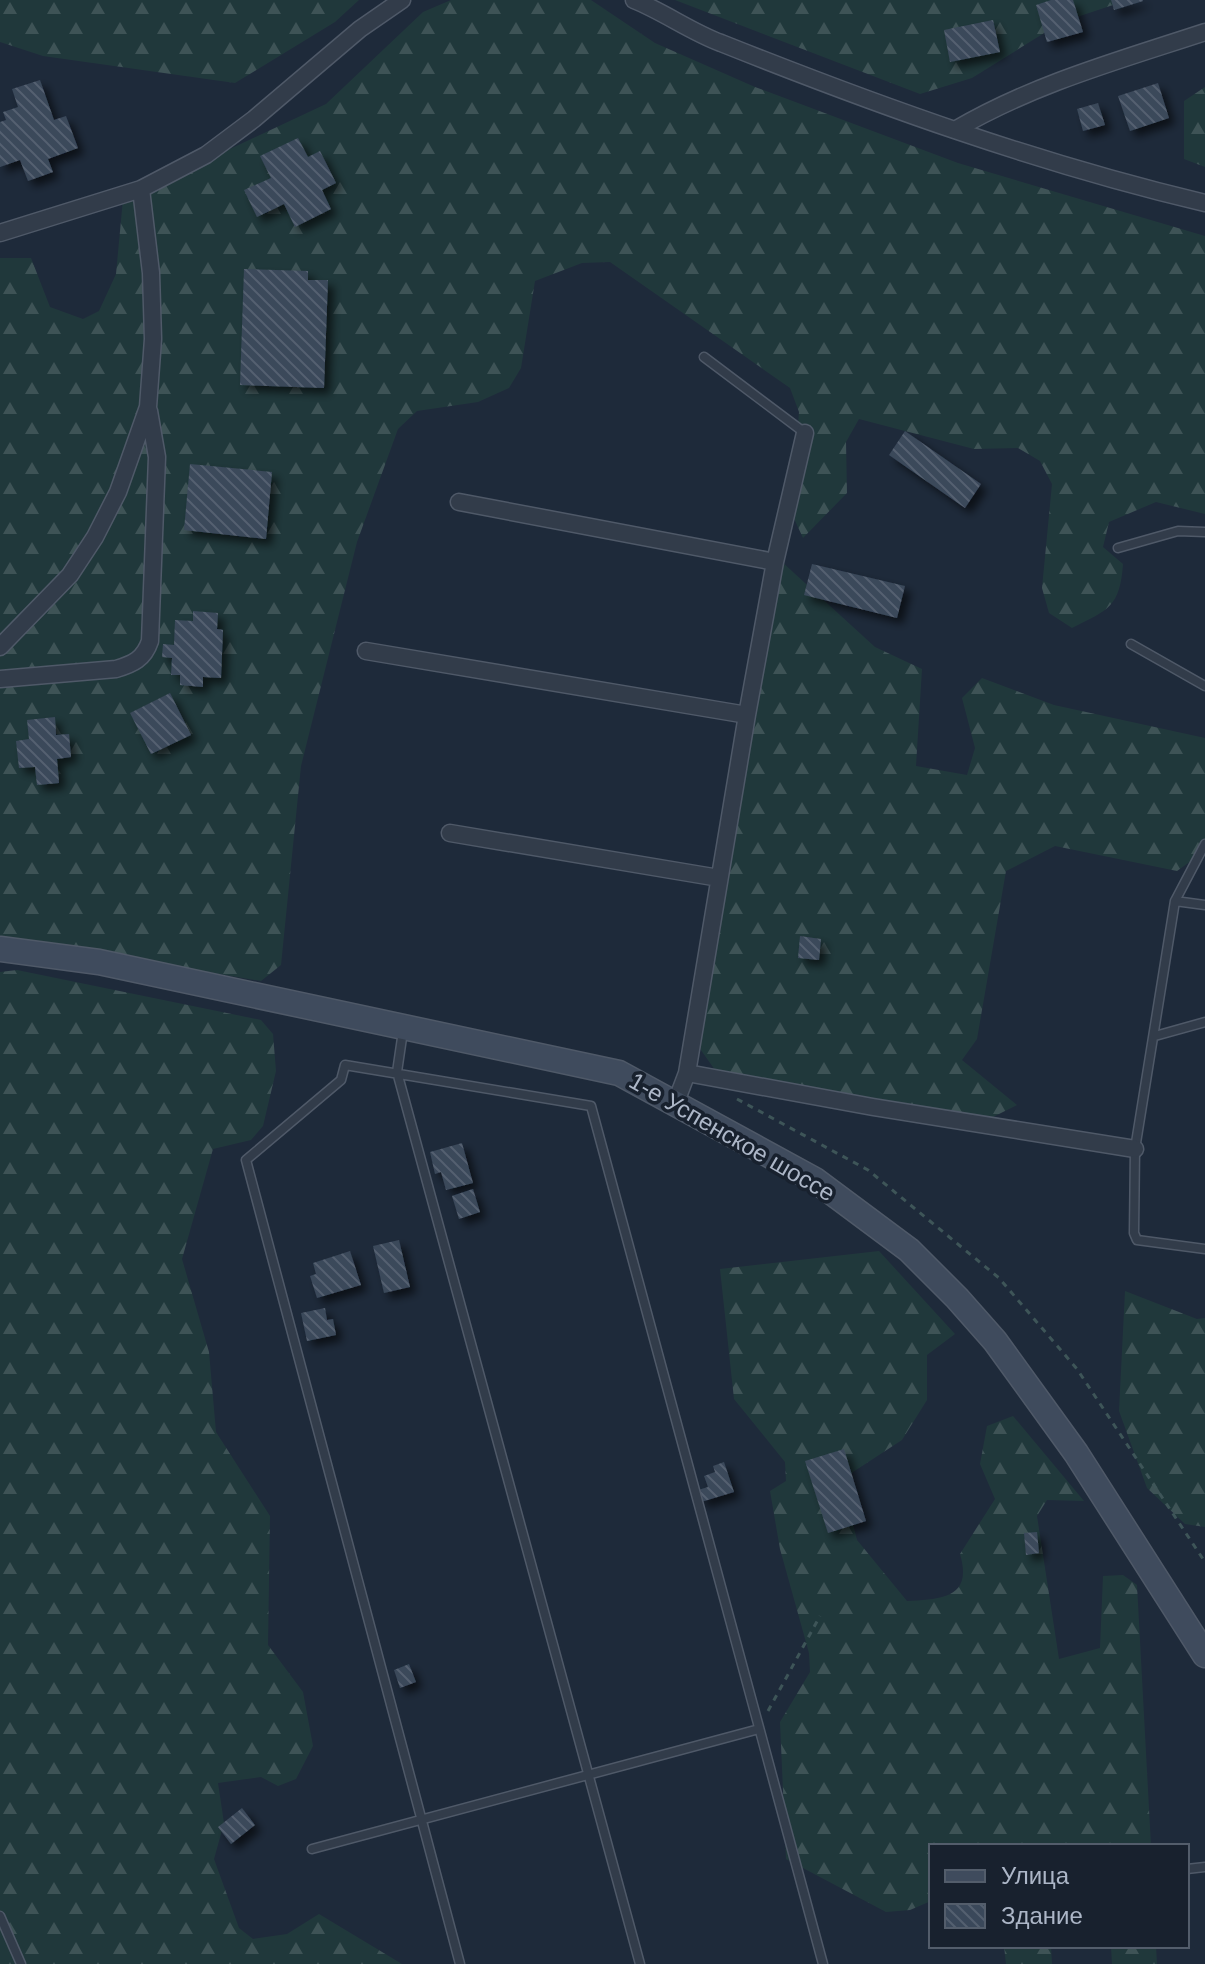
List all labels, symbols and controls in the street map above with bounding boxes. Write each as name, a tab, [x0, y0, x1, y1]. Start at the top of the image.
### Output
street label: 1-е Успенское шоссе	[625, 1067, 840, 1206]
legend	[929, 1844, 1189, 1948]
text: Улица	[1001, 1862, 1070, 1889]
text: Здание	[1001, 1902, 1083, 1929]

